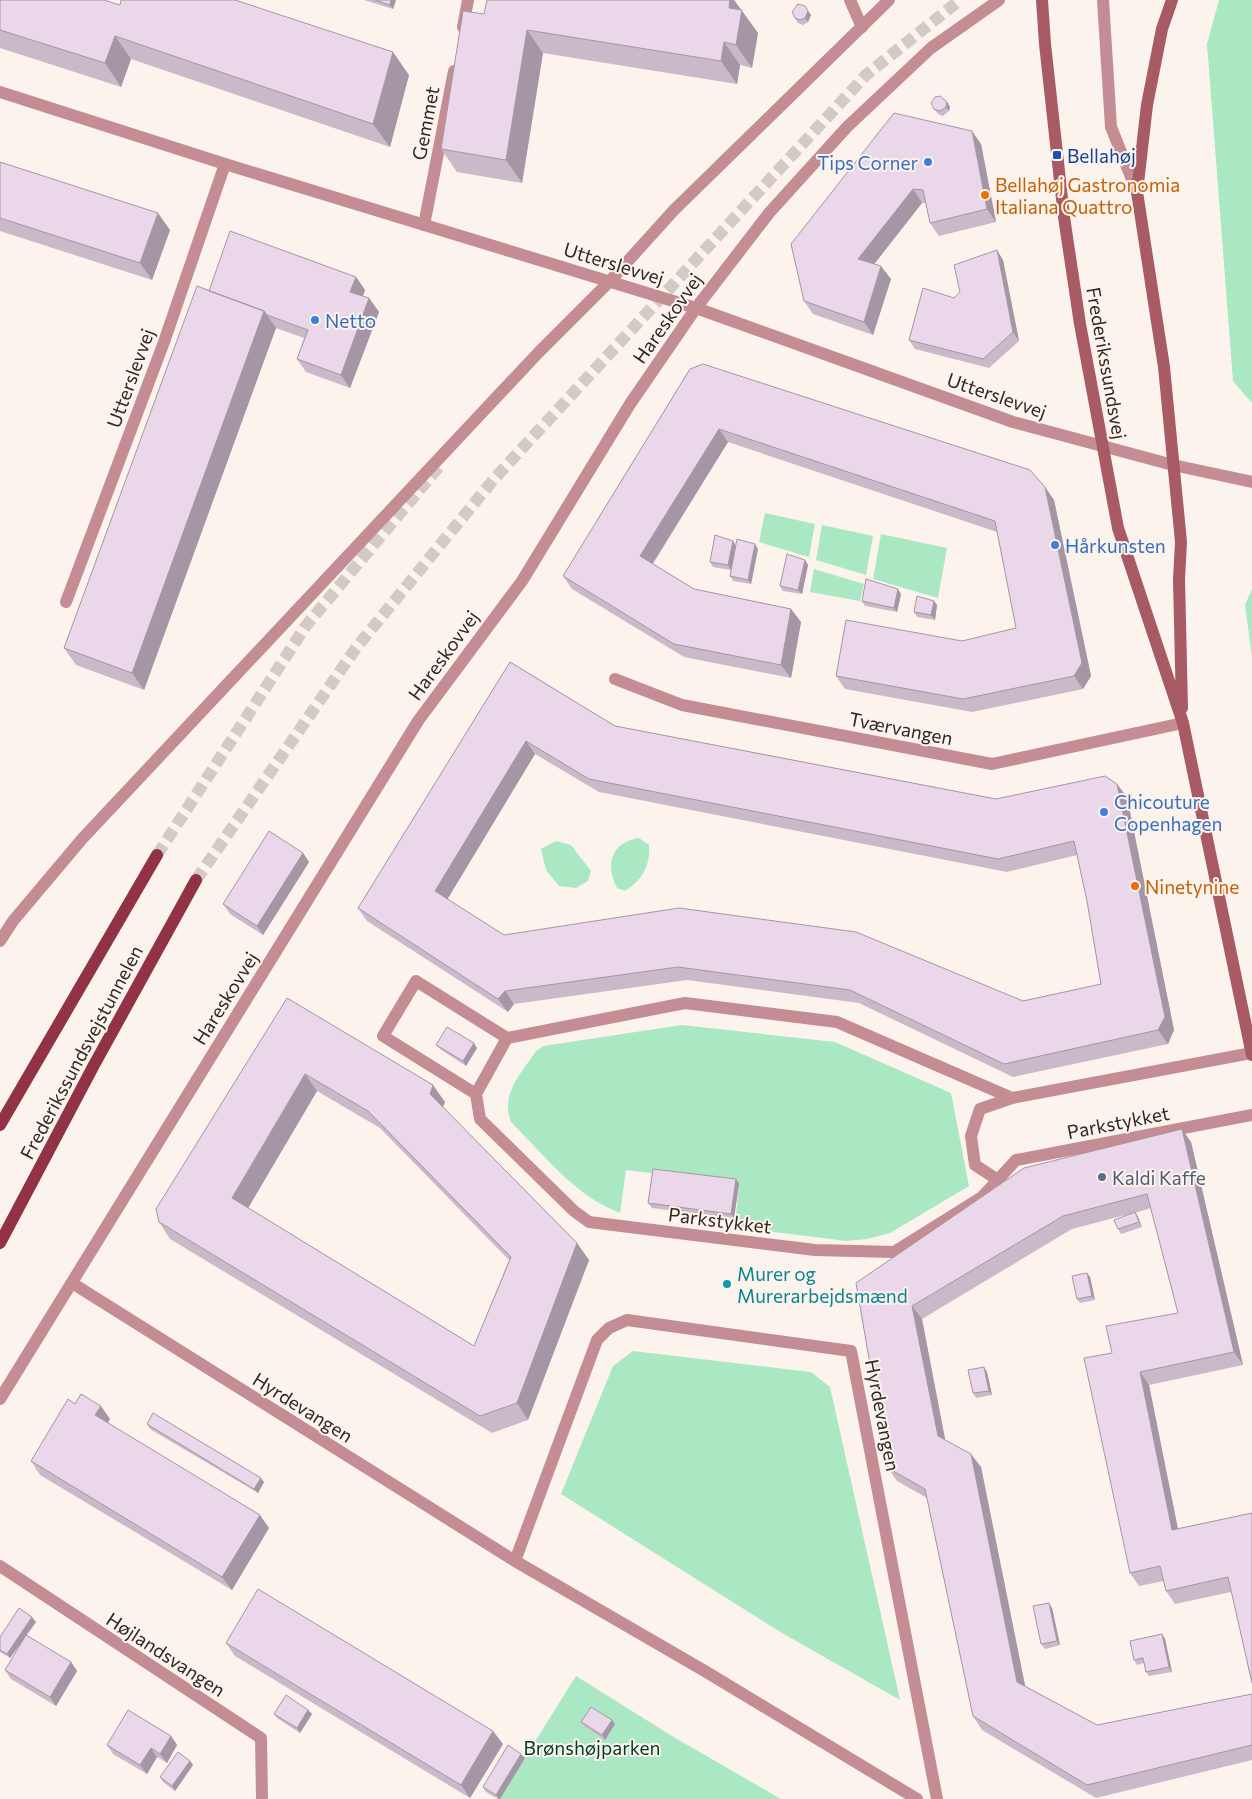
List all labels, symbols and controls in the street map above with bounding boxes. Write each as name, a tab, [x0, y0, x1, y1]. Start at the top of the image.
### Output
street label: Gemmet	[407, 84, 443, 162]
place label: Bellahøj	[1067, 144, 1136, 167]
marker: Bellahøj	[1051, 149, 1063, 161]
place label: Tips Corner	[817, 151, 918, 174]
marker: Tips Corner	[922, 156, 934, 168]
place label: Bellahøj Gastronomia Italiana Quattro	[995, 173, 1180, 218]
marker: Bellahøj Gastronomia Italiana Quattro	[979, 189, 991, 201]
street label: Utterslevvej	[561, 237, 667, 289]
street label: Hareskovvej	[627, 268, 707, 368]
street label: Frederikssundsvej	[1082, 285, 1132, 441]
place label: Netto	[325, 309, 376, 332]
marker: Netto	[309, 314, 321, 326]
street label: Utterslevvej	[101, 325, 159, 431]
street label: Utterslevvej	[944, 367, 1050, 423]
place label: Hårkunsten	[1065, 534, 1166, 557]
marker: Hårkunsten	[1049, 539, 1061, 551]
street label: Hareskovvej	[403, 606, 483, 704]
street label: Tværvangen	[847, 707, 955, 749]
place label: Chicouture Copenhagen	[1114, 790, 1222, 835]
marker: Chicouture Copenhagen	[1098, 806, 1110, 818]
place label: Ninetynine	[1145, 875, 1239, 898]
marker: Ninetynine	[1129, 880, 1141, 892]
street label: Frederikssundsvejstunnelen	[15, 941, 147, 1163]
street label: Hareskovvej	[187, 947, 263, 1049]
street label: Parkstykket	[1065, 1101, 1171, 1143]
place label: Kaldi Kaffe	[1112, 1166, 1206, 1189]
marker: Kaldi Kaffe	[1096, 1171, 1108, 1183]
street label: Parkstykket	[667, 1202, 773, 1238]
place label: Murer og Murerarbejdsmænd	[737, 1262, 908, 1307]
marker: Murer og Murerarbejdsmænd	[721, 1278, 733, 1290]
street label: Hyrdevangen	[861, 1357, 905, 1473]
street label: Hyrdevangen	[249, 1367, 357, 1447]
street label: Højlandsvangen	[102, 1607, 230, 1701]
park label: Brønshøjparken	[523, 1736, 661, 1759]

